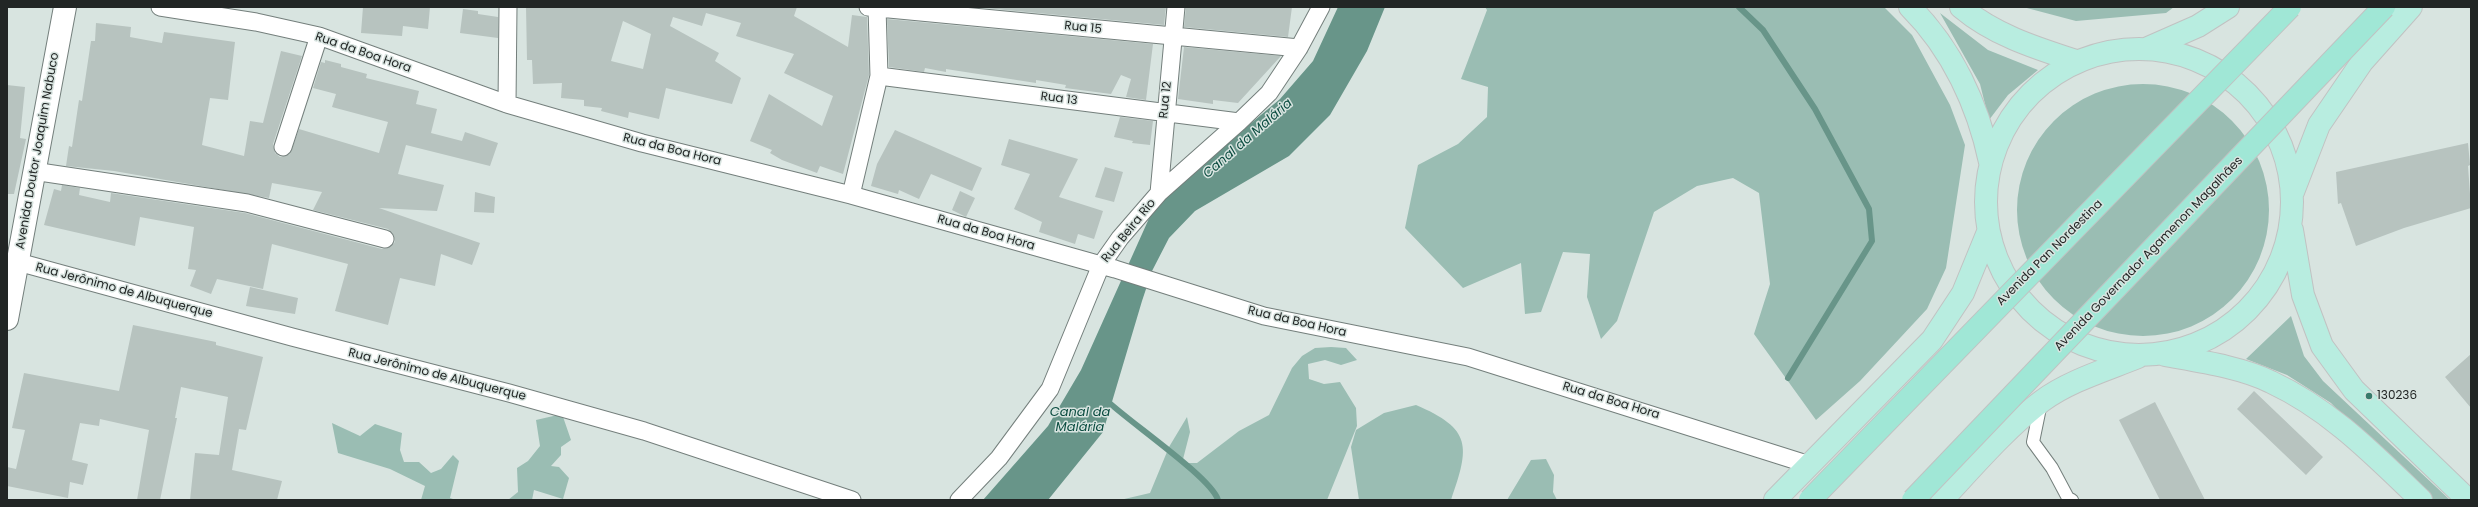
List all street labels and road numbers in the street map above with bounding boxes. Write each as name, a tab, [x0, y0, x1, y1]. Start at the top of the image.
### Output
street label: Rua 15	[1064, 19, 1102, 37]
street label: Rua da Boa Hora	[313, 30, 413, 76]
street label: Avenida Doutor Joaquim Nabuco	[14, 51, 62, 251]
street label: Rua 12	[1157, 81, 1175, 119]
street label: Rua 13	[1040, 90, 1078, 108]
street label: Rua da Boa Hora	[621, 131, 723, 169]
street label: Avenida Governador Agamenon Magalhães	[2052, 154, 2246, 354]
street label: Rua Beira Rio	[1099, 196, 1159, 266]
street label: Avenida Pan Nordestina	[1994, 197, 2106, 309]
street label: Rua da Boa Hora	[936, 212, 1036, 254]
street label: Rua Jerônimo de Albuquerque	[34, 260, 214, 322]
street label: Rua da Boa Hora	[1246, 304, 1348, 340]
street label: Rua Jerônimo de Albuquerque	[347, 346, 527, 404]
street label: Rua da Boa Hora	[1561, 379, 1661, 423]

